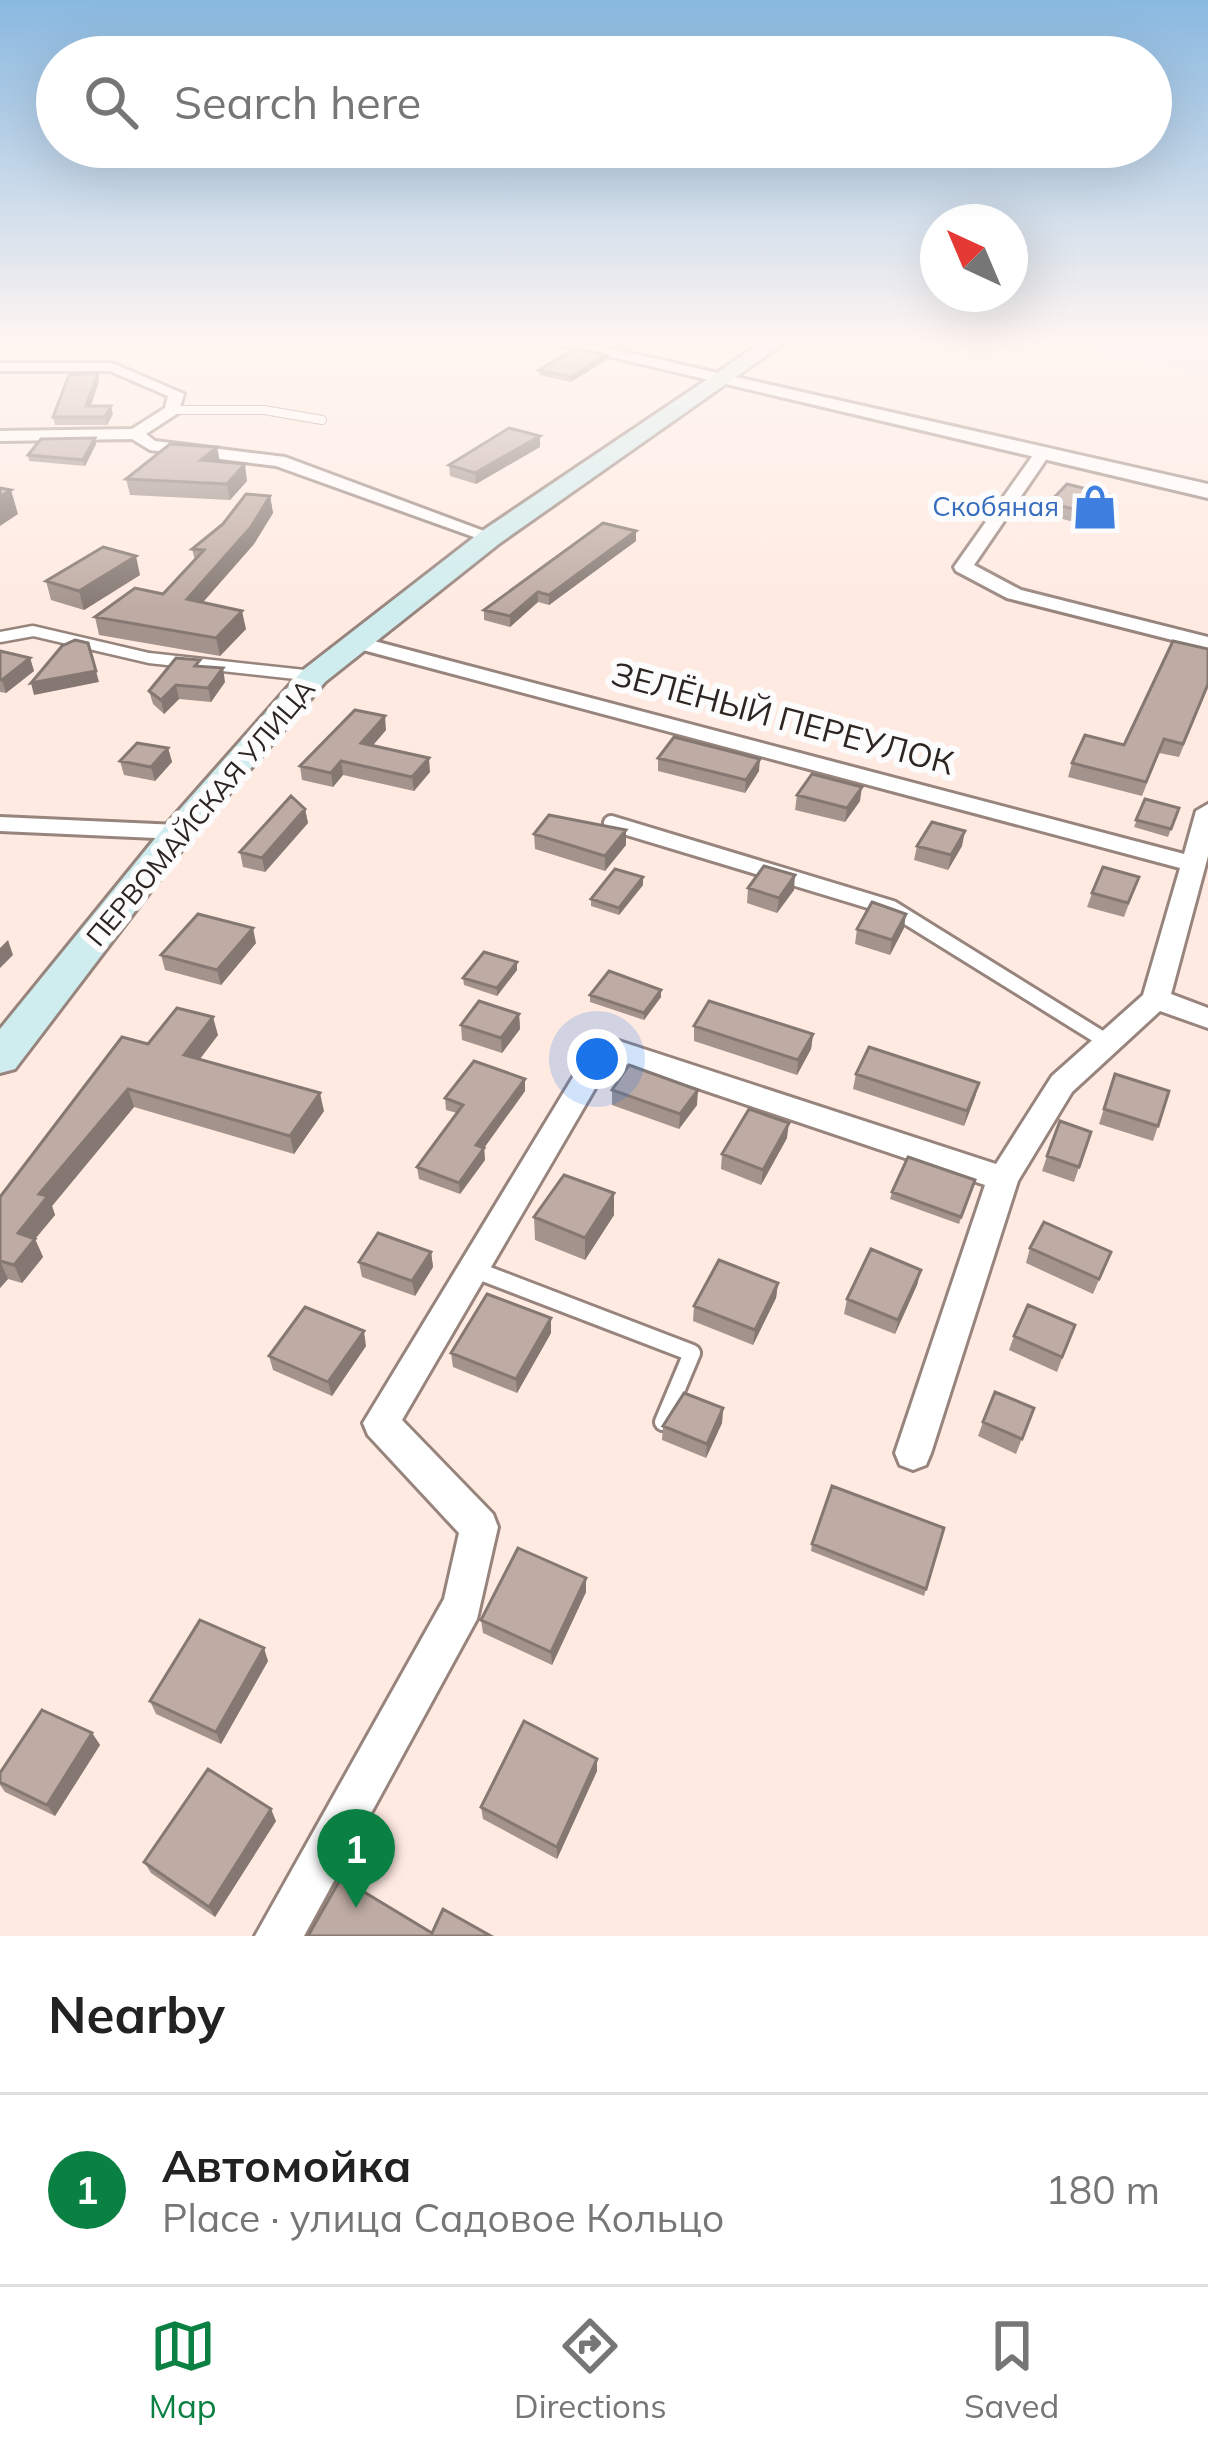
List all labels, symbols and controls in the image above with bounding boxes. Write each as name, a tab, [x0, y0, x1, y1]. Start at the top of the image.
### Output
search box	[36, 36, 1172, 168]
icon: search	[78, 69, 144, 135]
text: Search here	[174, 74, 421, 130]
north arrow	[920, 204, 1028, 312]
shop icon: Скобяная	[1070, 482, 1120, 532]
place label: Скобяная	[932, 489, 1059, 523]
street label: ЗЕЛЁНЫЙ ПЕРЕУЛОК	[608, 652, 959, 783]
street label: ПЕРВОМАЙСКАЯ УЛИЦА	[79, 672, 322, 953]
your location	[567, 1029, 627, 1089]
pin: 1	[317, 1809, 395, 1908]
text: Nearby	[48, 1982, 225, 2046]
text: Автомойка	[162, 2137, 412, 2193]
text: 1	[75, 2165, 99, 2214]
text: 180 m	[1045, 2165, 1160, 2214]
text: Place · улица Садовое Кольцо	[162, 2193, 724, 2242]
tab: Map	[149, 2313, 217, 2426]
tab: Directions	[514, 2313, 667, 2426]
tab: Saved	[964, 2313, 1059, 2426]

